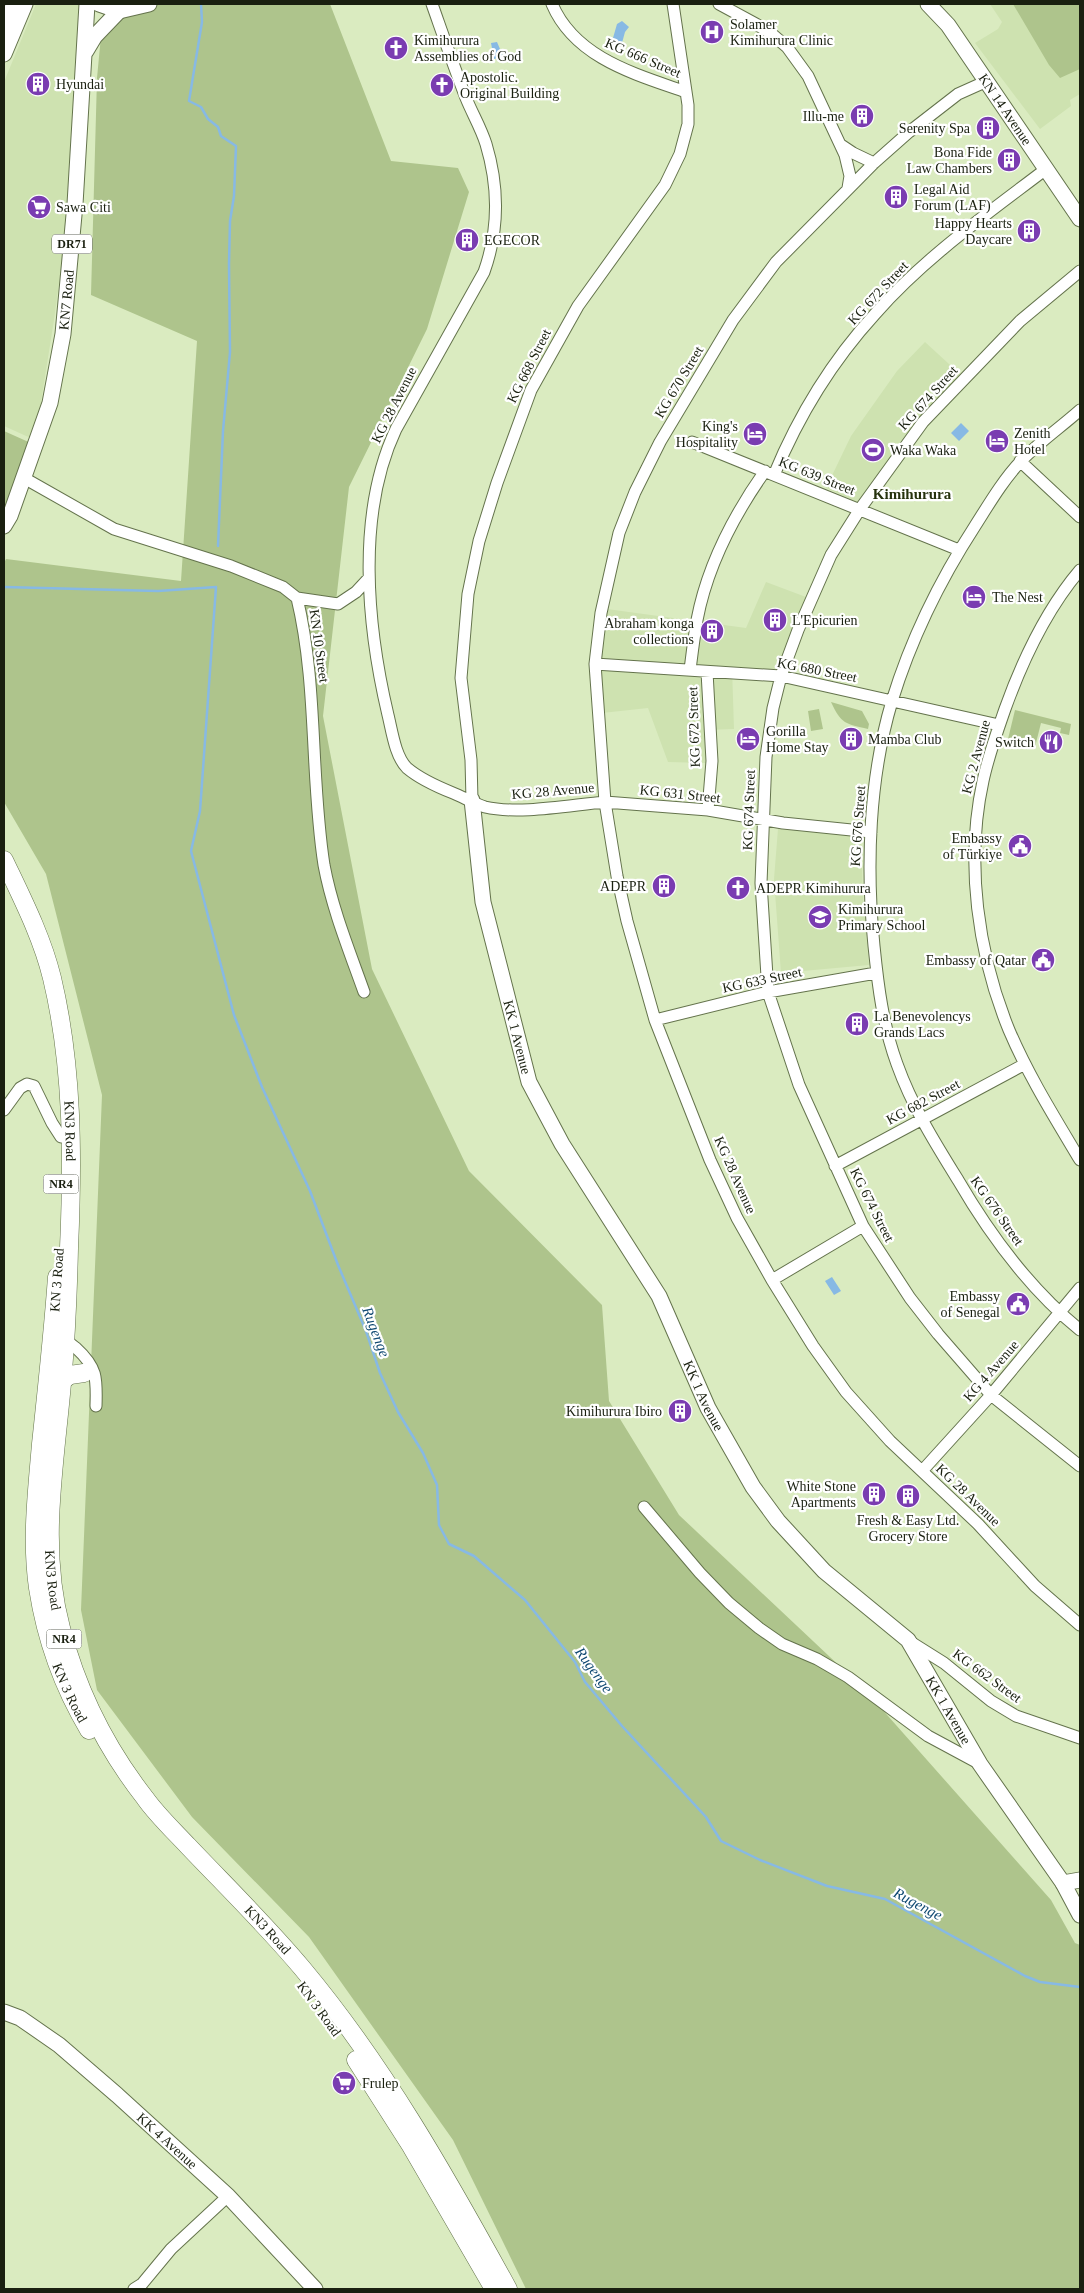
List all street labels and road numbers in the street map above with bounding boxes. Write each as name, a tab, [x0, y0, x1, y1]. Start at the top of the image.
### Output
street label: KG 666 Street	[603, 35, 683, 81]
street label: KN 14 Avenue	[976, 71, 1035, 148]
road number: DR71	[52, 234, 92, 253]
street label: KG 672 Street	[845, 258, 911, 328]
street label: KN7 Road	[56, 269, 76, 331]
street label: KG 668 Street	[504, 326, 554, 405]
street label: KG 670 Street	[652, 343, 706, 421]
street label: KG 674 Street	[895, 363, 961, 433]
street label: KG 28 Avenue	[368, 365, 420, 445]
street label: KG 639 Street	[777, 454, 857, 498]
street label: KN 10 Street	[306, 608, 332, 684]
street label: KG 680 Street	[776, 655, 858, 685]
street label: KG 672 Street	[685, 686, 703, 768]
street label: KG 2 Avenue	[959, 718, 993, 796]
street label: KG 674 Street	[740, 769, 758, 851]
street label: KG 28 Avenue	[511, 780, 595, 802]
street label: KG 631 Street	[639, 782, 721, 806]
street label: KG 676 Street	[848, 785, 868, 867]
street label: KG 633 Street	[721, 964, 803, 996]
street label: KK 1 Avenue	[501, 998, 534, 1076]
street label: KG 682 Street	[884, 1076, 962, 1128]
street label: KN3 Road	[62, 1100, 79, 1161]
street label: KG 28 Avenue	[711, 1134, 759, 1216]
street label: KG 674 Street	[847, 1166, 897, 1245]
road number: NR4	[44, 1174, 78, 1194]
street label: KG 676 Street	[968, 1174, 1026, 1249]
street label: KN 3 Road	[47, 1248, 67, 1312]
street label: KG 4 Avenue	[960, 1337, 1022, 1405]
street label: KK 1 Avenue	[681, 1358, 727, 1433]
street label: KG 28 Avenue	[933, 1461, 1003, 1529]
street label: KN3 Road	[43, 1550, 64, 1611]
road number: NR4	[46, 1630, 82, 1648]
street label: KG 662 Street	[950, 1646, 1024, 1706]
street label: KN 3 Road	[50, 1661, 90, 1725]
street label: KK 1 Avenue	[923, 1673, 974, 1747]
street label: KN3 Road	[242, 1903, 294, 1957]
street label: KN 3 Road	[294, 1979, 344, 2039]
street label: KK 4 Avenue	[134, 2110, 200, 2172]

